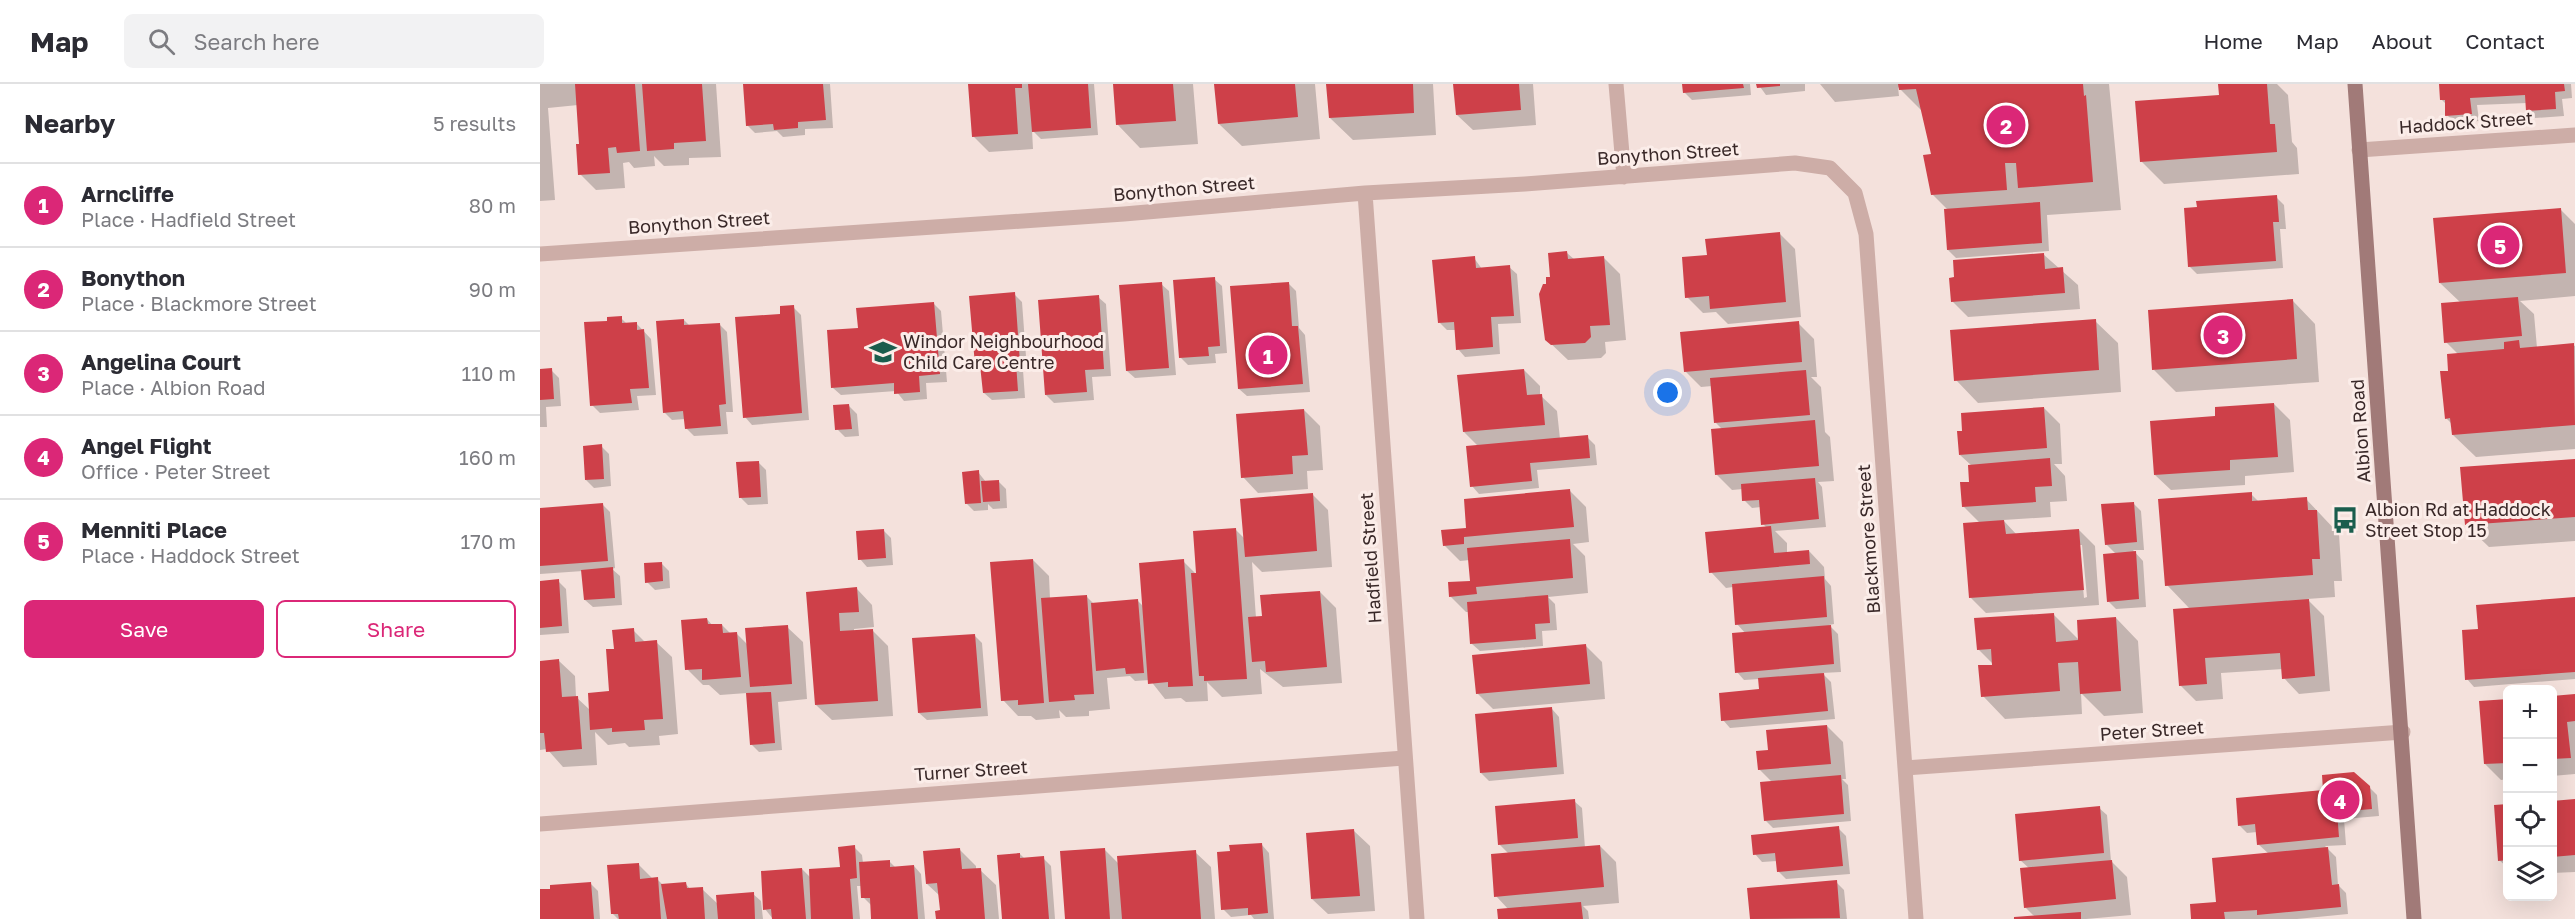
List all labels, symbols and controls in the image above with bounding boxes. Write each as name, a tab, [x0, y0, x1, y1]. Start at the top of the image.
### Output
search box	[124, 14, 544, 68]
text: Map	[30, 25, 88, 58]
icon: search	[145, 25, 178, 58]
text: Search here	[193, 28, 319, 55]
text: Home	[2203, 28, 2263, 54]
text: Map	[2296, 28, 2339, 54]
text: About	[2372, 28, 2432, 54]
text: Contact	[2465, 28, 2545, 54]
pin: 2	[1986, 102, 2026, 147]
street label: Haddock Street	[2398, 106, 2534, 138]
text: Nearby	[24, 108, 115, 139]
text: 5 results	[433, 111, 516, 135]
street label: Bonython Street	[1596, 137, 1740, 169]
street label: Bonython Street	[1112, 171, 1256, 205]
text: Arncliffe	[81, 180, 174, 207]
text: 1	[38, 193, 49, 217]
text: 80 m	[469, 193, 516, 217]
street label: Bonython Street	[627, 206, 771, 238]
text: Place · Hadfield Street	[81, 207, 296, 231]
pin: 5	[2480, 222, 2520, 268]
text: Bonython	[81, 264, 185, 291]
text: 2	[37, 277, 50, 301]
text: 90 m	[469, 277, 516, 301]
text: Place · Blackmore Street	[81, 291, 317, 315]
pin: 3	[2204, 312, 2242, 358]
place label: Windor Neighbourhood Child Care Centre	[903, 330, 1104, 373]
pin: 1	[1248, 332, 1288, 378]
school or university icon: Windor Neighbourhood Child Care Centre	[868, 337, 898, 367]
text: Angelina Court	[81, 348, 241, 375]
text: 3	[37, 361, 50, 385]
text: 110 m	[462, 361, 516, 385]
text: Place · Albion Road	[81, 375, 266, 399]
your location	[1653, 378, 1682, 407]
street label: Albion Road	[2345, 379, 2375, 484]
text: Angel Flight	[81, 432, 211, 459]
text: 4	[37, 445, 50, 469]
text: 160 m	[459, 445, 516, 469]
text: Office · Peter Street	[81, 459, 271, 483]
street label: Blackmore Street	[1852, 464, 1884, 615]
street label: Hadfield Street	[1354, 492, 1386, 624]
place label: Albion Rd at Haddock Street Stop 15	[2365, 498, 2551, 541]
bus stop icon: Albion Rd at Haddock Street Stop 15	[2330, 505, 2360, 535]
text: Menniti Place	[81, 516, 227, 543]
text: 5	[37, 529, 50, 553]
text: 170 m	[461, 529, 516, 553]
text: Place · Haddock Street	[81, 543, 300, 567]
button: Save	[24, 600, 264, 658]
button: Share	[276, 600, 516, 658]
map controls	[2503, 685, 2557, 901]
button: +	[2503, 685, 2557, 739]
street label: Peter Street	[2099, 715, 2205, 745]
button: −	[2503, 739, 2557, 793]
street label: Turner Street	[913, 755, 1028, 785]
pin: 4	[2320, 778, 2360, 822]
button: locate	[2503, 793, 2557, 847]
button: layers	[2503, 847, 2557, 901]

